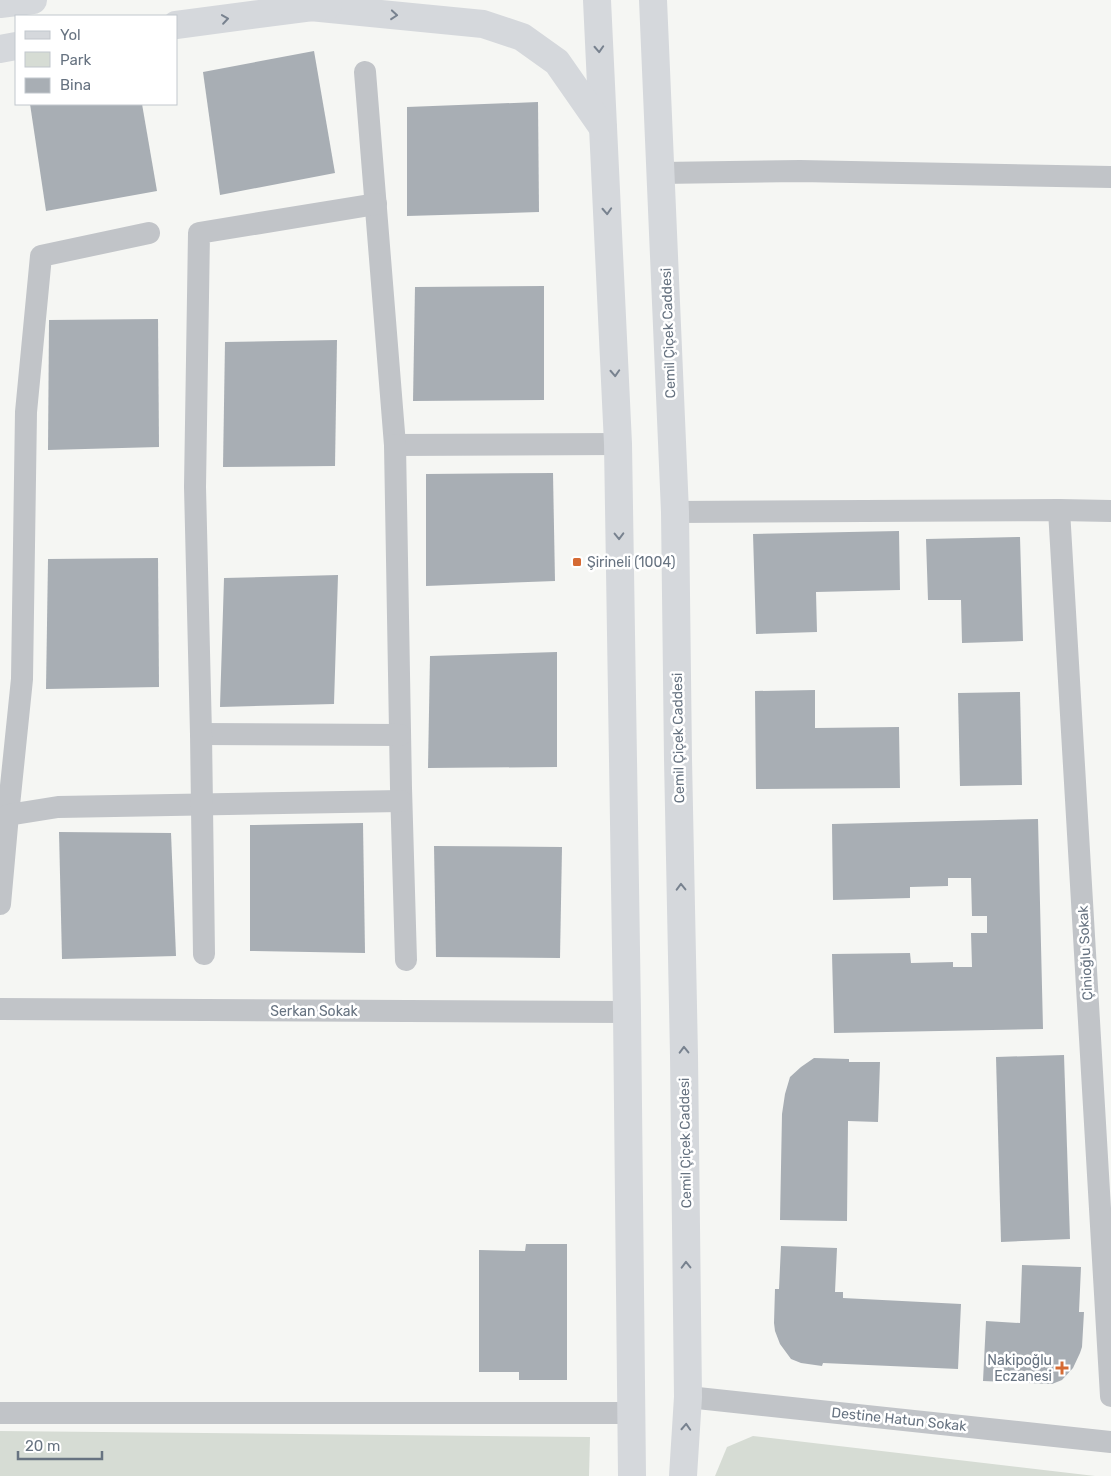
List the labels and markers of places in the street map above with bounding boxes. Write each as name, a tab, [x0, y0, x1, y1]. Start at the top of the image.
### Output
place label: Şirineli (1004)	[587, 554, 675, 571]
marker: Şirineli (1004)	[571, 556, 583, 568]
place label: Nakipoğlu Eczanesi	[987, 1352, 1052, 1385]
marker: Nakipoğlu Eczanesi	[1056, 1362, 1068, 1374]

